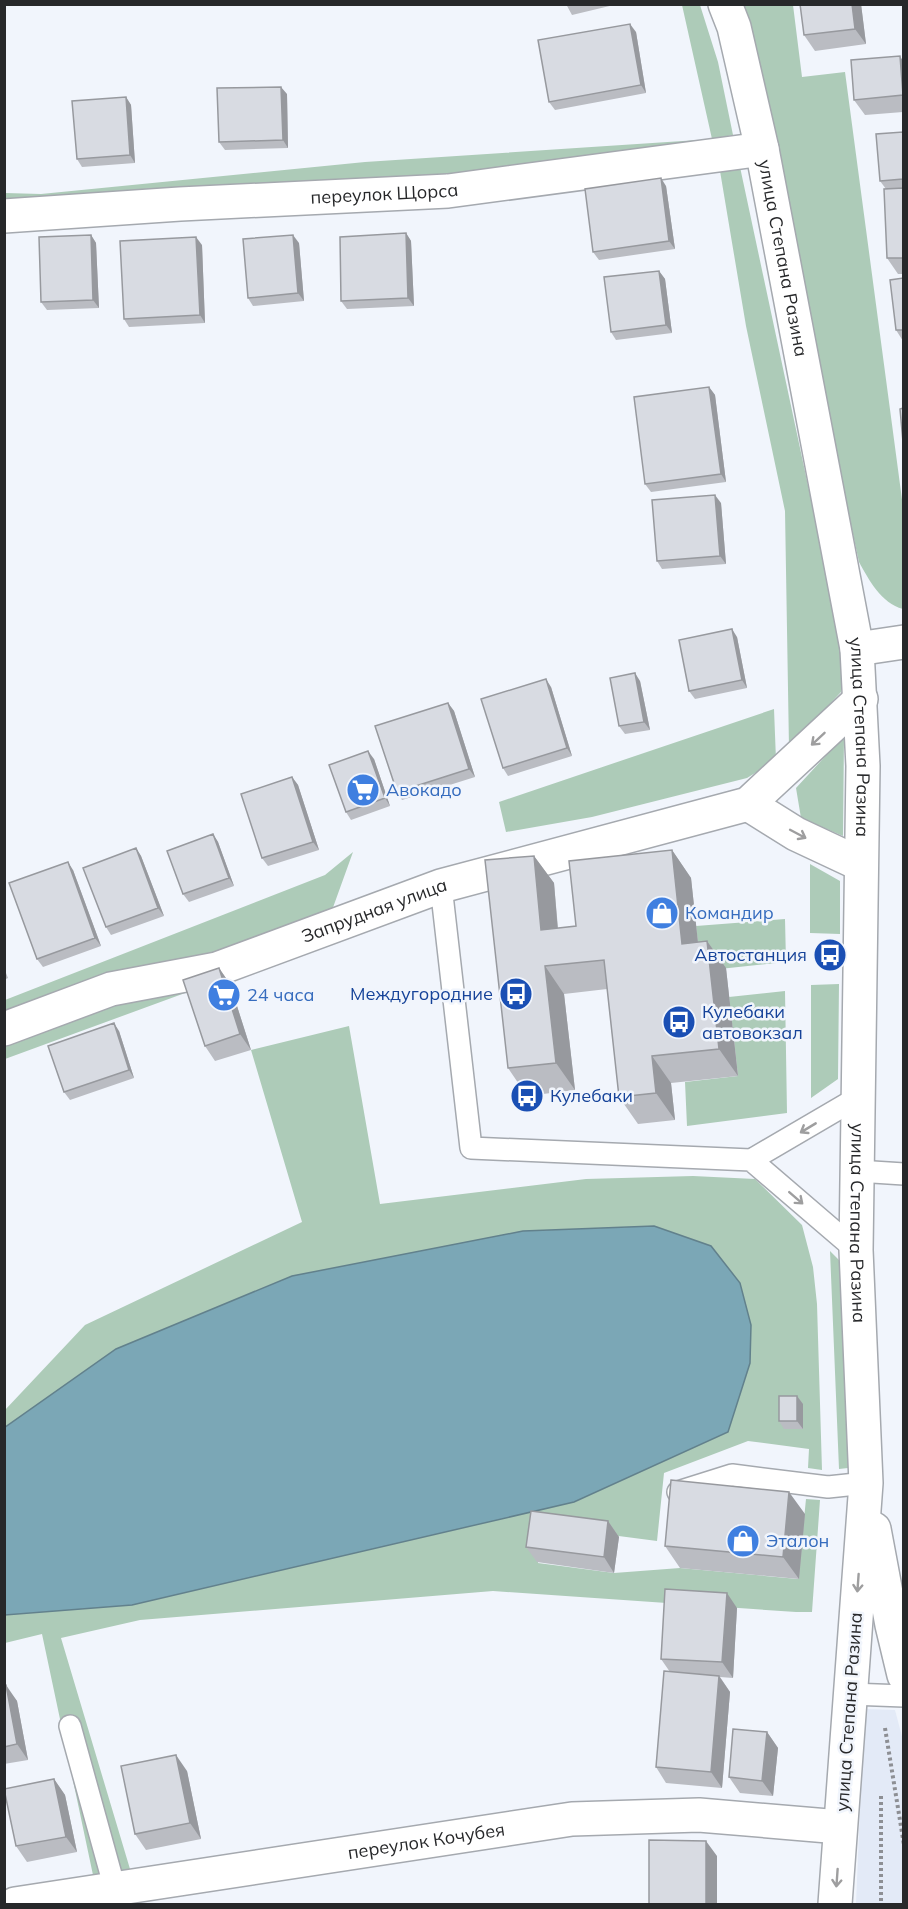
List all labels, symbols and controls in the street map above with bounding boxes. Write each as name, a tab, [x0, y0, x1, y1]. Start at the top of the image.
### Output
street label: улица Степана Разина	[753, 158, 813, 358]
street label: переулок Щорса	[310, 178, 460, 209]
street label: улица Степана Разина	[844, 635, 875, 837]
one-way arrow	[810, 732, 825, 746]
supermarket icon: Авокадо	[345, 772, 381, 808]
place label: Авокадо	[386, 778, 462, 801]
one-way arrow	[788, 829, 806, 840]
street label: Запрудная улица	[298, 873, 449, 948]
shop icon: Командир	[644, 895, 680, 931]
place label: Командир	[685, 901, 774, 924]
bus stop icon: Автостанция	[812, 937, 848, 973]
place label: Автостанция	[694, 943, 807, 966]
bus stop icon: Междугородние	[498, 976, 534, 1012]
supermarket icon: 24 часа	[206, 977, 242, 1013]
place label: Междугородние	[350, 982, 493, 1005]
place label: 24 часа	[247, 983, 314, 1006]
place label: Кулебаки автовокзал	[702, 1000, 803, 1044]
bus stop icon: Кулебаки автовокзал	[661, 1004, 697, 1040]
bus stop icon: Кулебаки	[509, 1078, 545, 1114]
place label: Кулебаки	[550, 1084, 633, 1107]
one-way arrow	[800, 1123, 817, 1135]
street label: улица Степана Разина	[845, 1123, 871, 1323]
one-way arrow	[788, 1191, 803, 1205]
shop icon: Эталон	[725, 1523, 761, 1559]
place label: Эталон	[766, 1529, 829, 1552]
one-way arrow	[852, 1573, 863, 1593]
street label: улица Степана Разина	[830, 1611, 867, 1812]
street label: переулок Кочубея	[346, 1817, 506, 1864]
one-way arrow	[831, 1868, 842, 1888]

